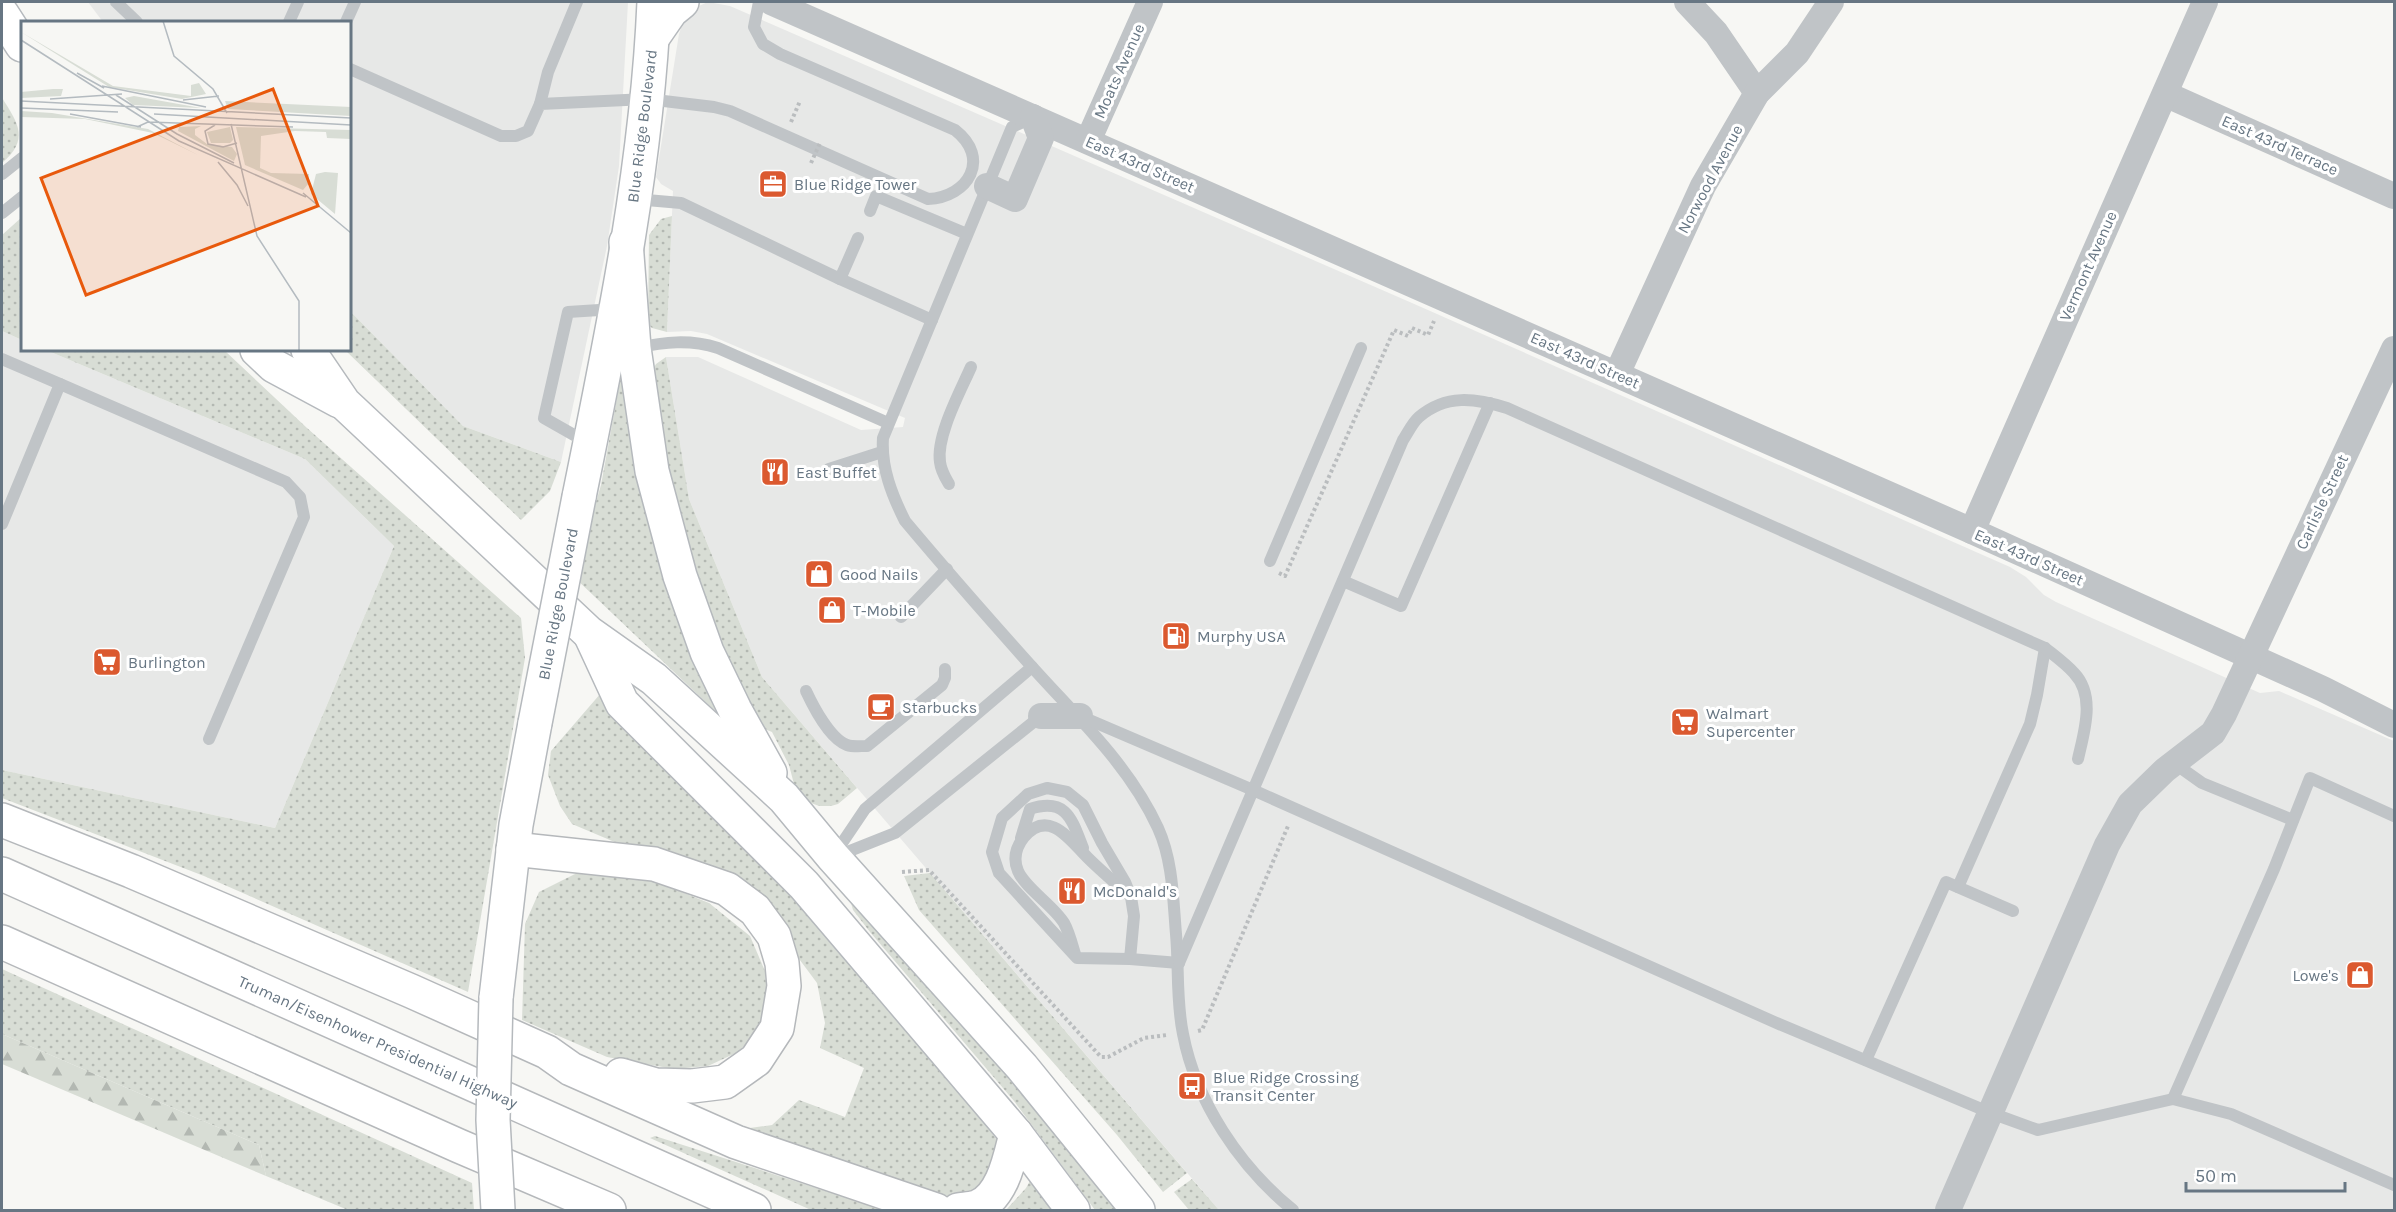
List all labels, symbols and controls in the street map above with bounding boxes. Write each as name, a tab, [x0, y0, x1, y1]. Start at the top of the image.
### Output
inset map	[21, 21, 351, 351]
street label: Moats Avenue	[1090, 21, 1148, 121]
street label: Blue Ridge Boulevard	[623, 48, 661, 204]
street label: East 43rd Terrace	[2219, 111, 2341, 179]
street label: Norwood Avenue	[1673, 121, 1747, 237]
street label: East 43rd Street	[1083, 131, 1197, 197]
office icon: Blue Ridge Tower	[757, 168, 789, 200]
place label: Blue Ridge Tower	[794, 175, 917, 194]
street label: Vermont Avenue	[2055, 208, 2121, 324]
street label: East 43rd Street	[1528, 327, 1642, 393]
street label: Carlisle Street	[2292, 452, 2352, 552]
restaurant icon: East Buffet	[759, 456, 791, 488]
place label: East Buffet	[796, 463, 877, 482]
street label: East 43rd Street	[1972, 524, 2086, 590]
street label: Blue Ridge Boulevard	[534, 526, 582, 682]
shop icon: Good Nails	[803, 558, 835, 590]
place label: Good Nails	[840, 565, 918, 584]
shop icon: T-Mobile	[816, 594, 848, 626]
place label: T-Mobile	[853, 601, 916, 620]
fuel station icon: Murphy USA	[1160, 620, 1192, 652]
place label: Murphy USA	[1197, 627, 1286, 646]
supermarket icon: Burlington	[91, 646, 123, 678]
place label: Burlington	[128, 653, 206, 672]
cafe icon: Starbucks	[865, 691, 897, 723]
place label: Starbucks	[902, 698, 977, 717]
place label: Walmart Supercenter	[1706, 704, 1795, 741]
supermarket icon: Walmart Supercenter	[1669, 706, 1701, 738]
restaurant icon: McDonald's	[1056, 875, 1088, 907]
place label: McDonald's	[1093, 882, 1177, 901]
shop icon: Lowe's	[2344, 959, 2376, 991]
place label: Lowe's	[2292, 966, 2339, 985]
street label: Truman/Eisenhower Presidential Highway	[235, 972, 521, 1113]
place label: Blue Ridge Crossing Transit Center	[1213, 1068, 1359, 1105]
bus stop icon: Blue Ridge Crossing Transit Center	[1176, 1070, 1208, 1102]
scale bar	[2186, 1155, 2345, 1193]
text: 50 m	[2195, 1165, 2237, 1187]

